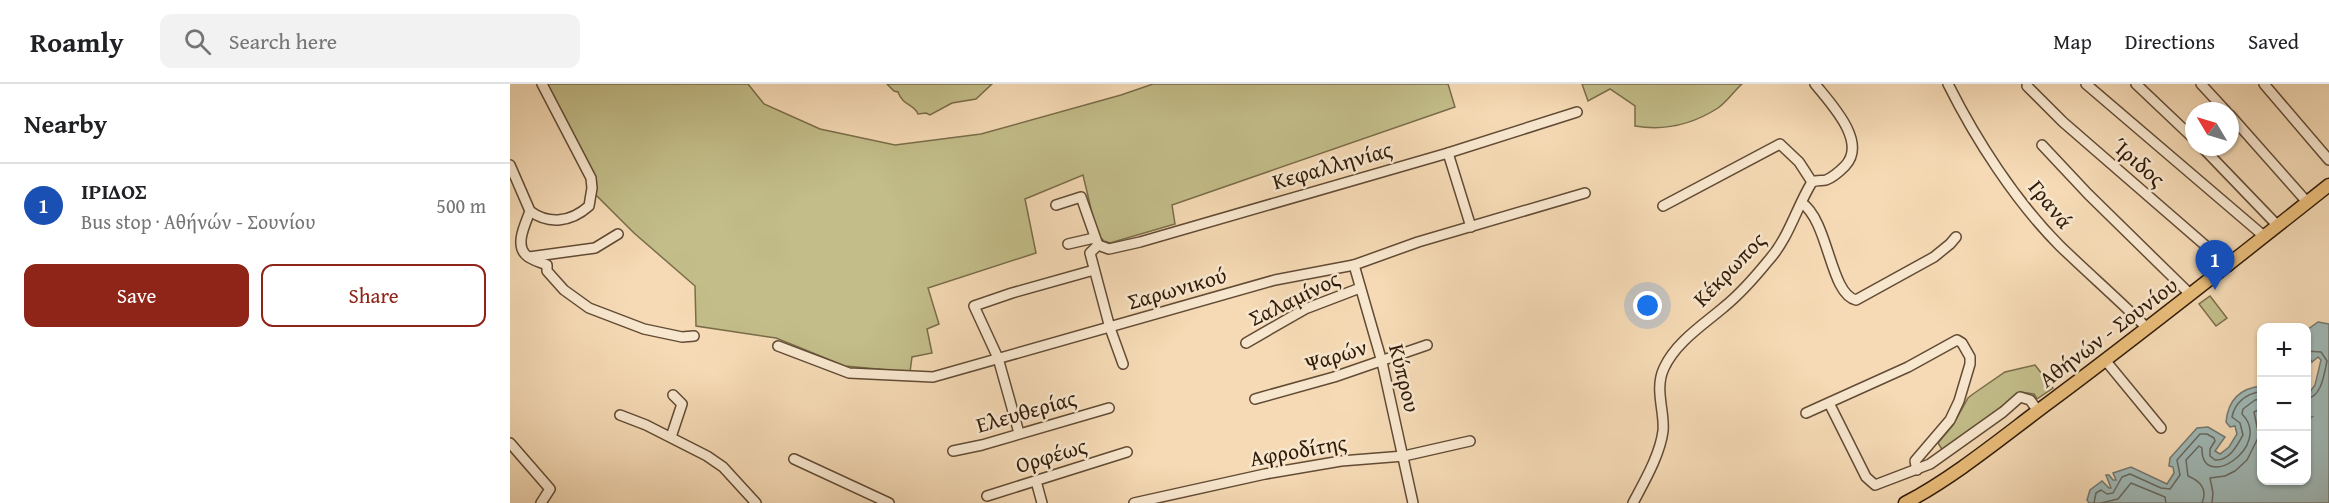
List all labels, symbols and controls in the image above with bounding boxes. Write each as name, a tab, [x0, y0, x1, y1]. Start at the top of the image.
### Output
search box	[160, 14, 580, 68]
text: Roamly	[30, 21, 124, 62]
icon: search	[181, 25, 214, 58]
text: Search here	[229, 25, 337, 57]
text: Map	[2053, 26, 2092, 57]
text: Directions	[2125, 26, 2215, 57]
text: Saved	[2248, 26, 2299, 57]
north arrow	[2185, 102, 2239, 156]
text: Nearby	[24, 104, 107, 143]
street label: Ίριδος	[2106, 130, 2173, 195]
street label: Κεφαλληνίας	[1268, 132, 1396, 197]
street label: Γρανά	[2021, 173, 2081, 235]
text: ΙΡΙΔΟΣ	[81, 175, 147, 207]
text: 1	[38, 191, 49, 220]
text: 500 m	[436, 191, 486, 220]
text: Bus stop · Αθήνών - Σουνίου	[81, 207, 315, 236]
street label: Κέκρωπος	[1685, 224, 1773, 314]
pin: 1	[2196, 240, 2234, 290]
street label: Σαρωνικού	[1124, 259, 1230, 317]
street label: Σαλαμίνος	[1243, 262, 1346, 334]
button: Save	[24, 264, 249, 327]
button: Share	[261, 264, 486, 327]
street label: Αθήνών - Σουνίου	[2032, 269, 2184, 395]
your location	[1633, 291, 1662, 320]
map controls	[2257, 323, 2311, 485]
button: +	[2257, 323, 2311, 377]
street label: Ψαρών	[1300, 330, 1371, 380]
street label: Κύπρου	[1381, 341, 1429, 415]
button: −	[2257, 377, 2311, 431]
street label: Ελευθερίας	[972, 381, 1081, 441]
street label: Αφροδίτης	[1247, 426, 1350, 474]
street label: Ορφέως	[1011, 429, 1091, 481]
button: layers	[2257, 431, 2311, 485]

